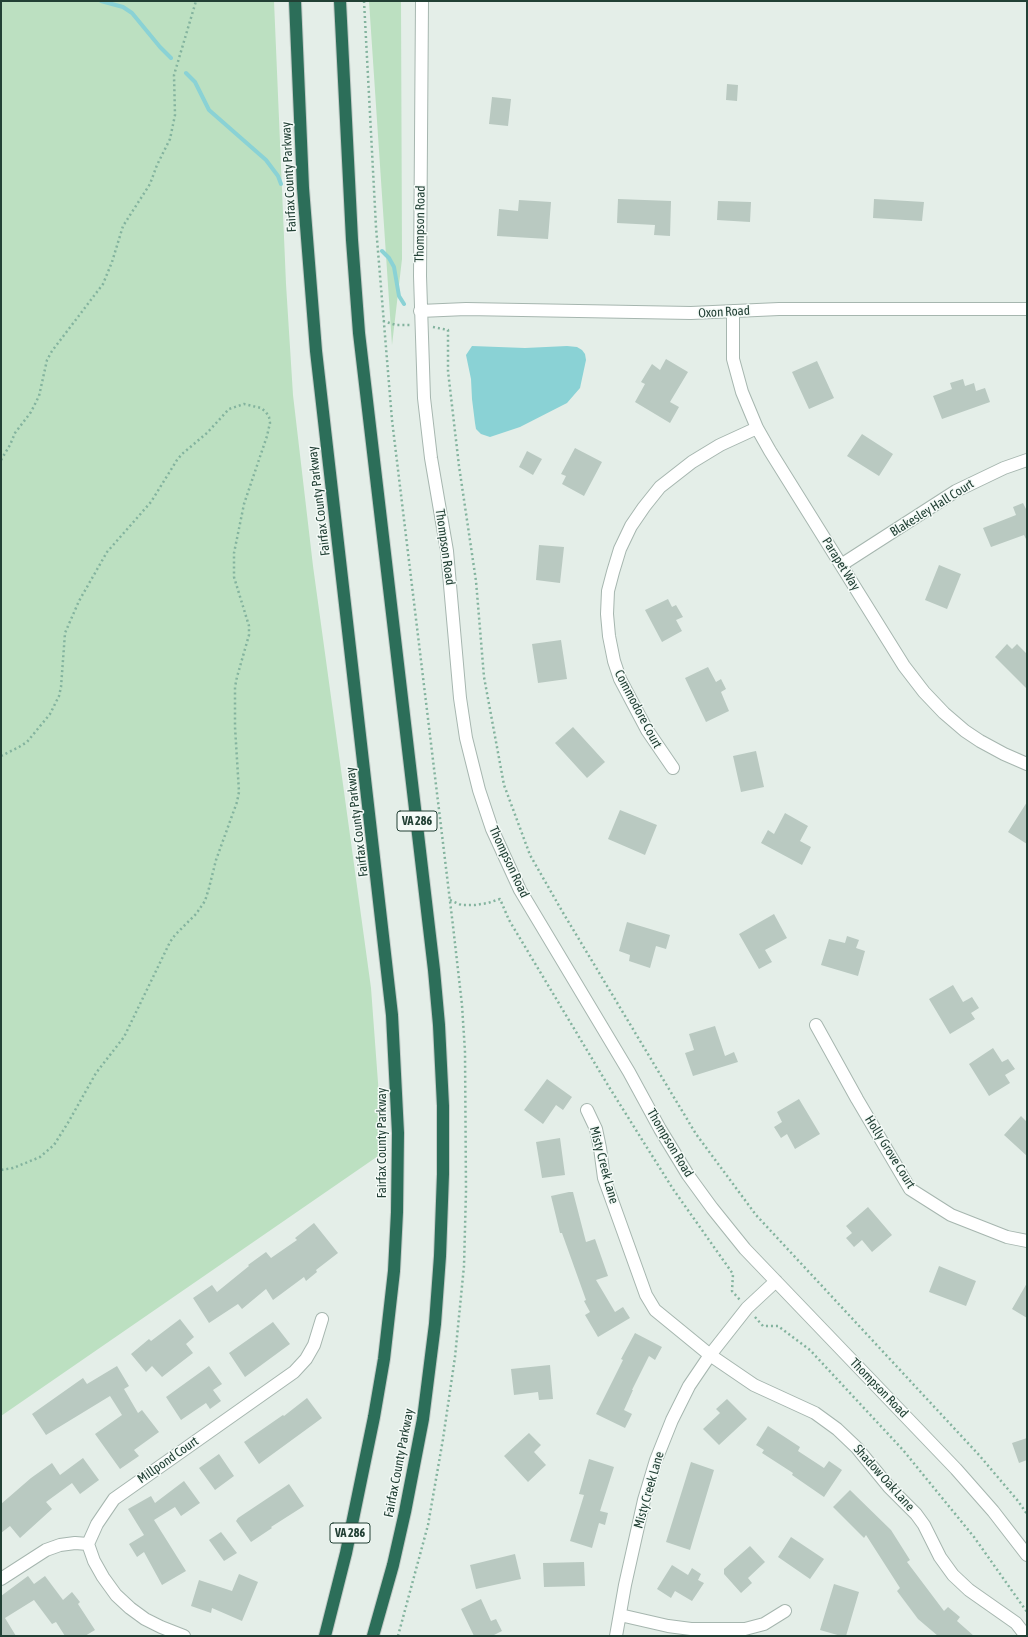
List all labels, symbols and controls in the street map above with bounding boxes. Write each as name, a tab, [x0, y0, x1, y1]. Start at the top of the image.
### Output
street label: Fairfax County Parkway	[278, 121, 300, 233]
street label: Thompson Road	[412, 185, 428, 263]
street label: Oxon Road	[698, 303, 750, 321]
street label: Fairfax County Parkway	[305, 445, 333, 557]
street label: Blakesley Hall Court	[887, 476, 977, 540]
street label: Thompson Road	[432, 508, 458, 586]
street label: Parapet Way	[819, 535, 863, 593]
street label: Commodore Court	[611, 667, 665, 751]
street label: Fairfax County Parkway	[343, 766, 371, 878]
road number: VA 286	[397, 811, 437, 831]
street label: Thompson Road	[486, 824, 532, 900]
street label: Fairfax County Parkway	[374, 1088, 390, 1198]
street label: Thompson Road	[643, 1106, 697, 1180]
street label: Holly Grove Court	[861, 1113, 919, 1191]
street label: Misty Creek Lane	[586, 1125, 622, 1205]
street label: Thompson Road	[847, 1355, 911, 1421]
street label: Fairfax County Parkway	[381, 1407, 417, 1519]
street label: Millpond Court	[135, 1433, 201, 1487]
street label: Shadow Oak Lane	[850, 1442, 918, 1514]
street label: Misty Creek Lane	[631, 1450, 667, 1530]
road number: VA 286	[330, 1523, 370, 1543]

